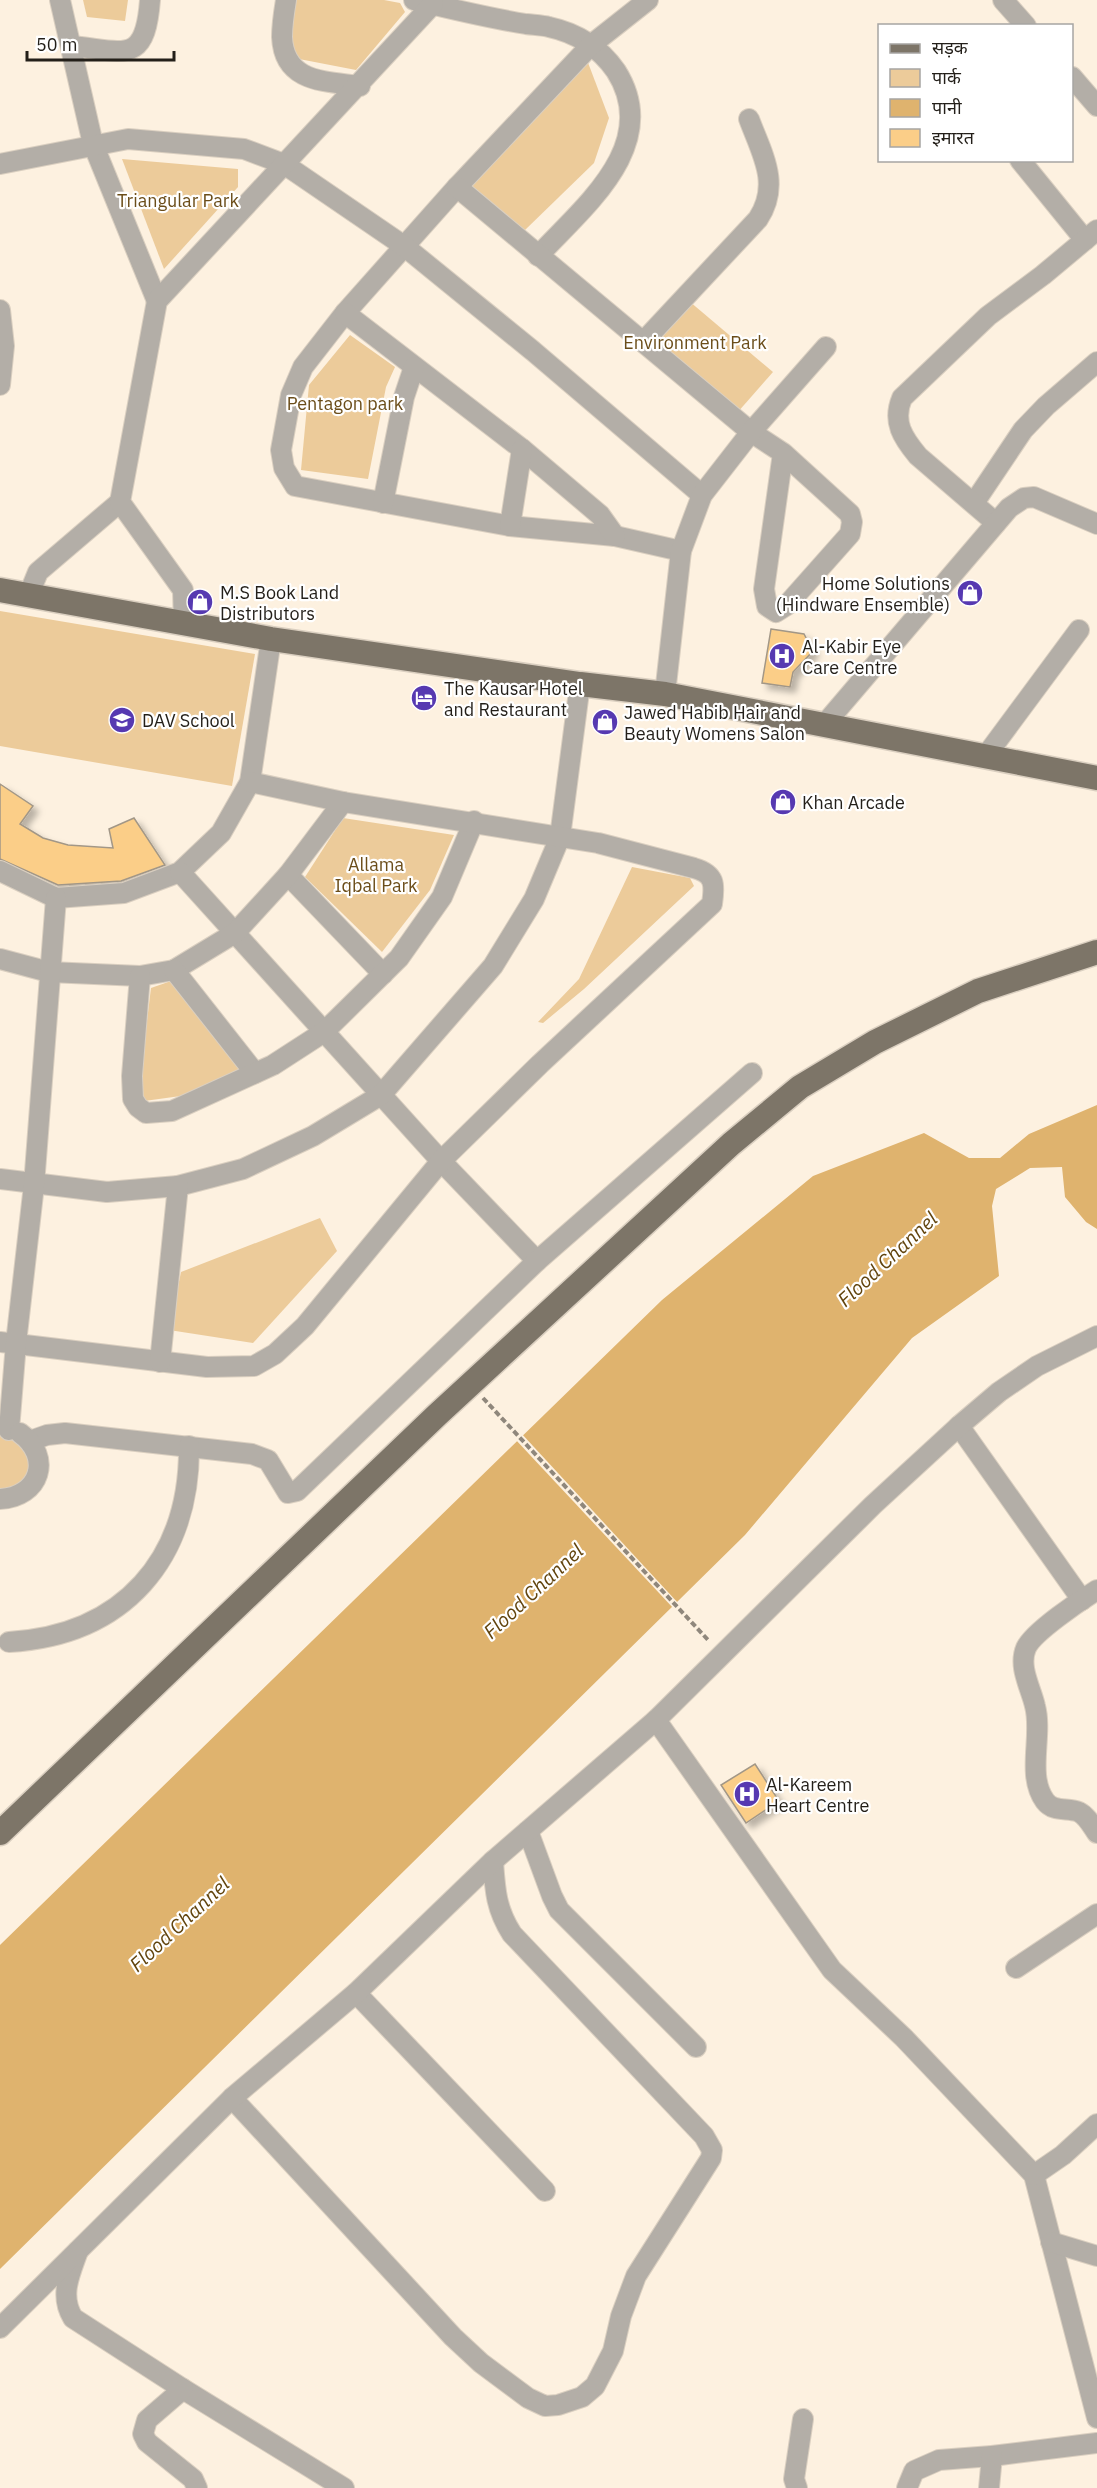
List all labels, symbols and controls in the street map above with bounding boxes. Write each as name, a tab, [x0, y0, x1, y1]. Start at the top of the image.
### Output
scale bar	[27, 24, 174, 62]
legend	[878, 24, 1073, 162]
text: 50 m	[36, 33, 78, 56]
text: सड़क	[932, 36, 969, 59]
text: पार्क	[932, 66, 962, 89]
text: पानी	[932, 96, 962, 119]
text: इमारत	[932, 126, 975, 149]
park label: Triangular Park	[117, 189, 239, 212]
park label: Environment Park	[623, 331, 767, 354]
park label: Pentagon park	[287, 392, 404, 415]
place label: Home Solutions (Hindware Ensemble)	[776, 572, 950, 616]
shop icon: Home Solutions (Hindware Ensemble)	[955, 578, 985, 608]
place label: M.S Book Land Distributors	[220, 581, 339, 625]
shop icon: M.S Book Land Distributors	[185, 587, 215, 617]
place label: Al-Kabir Eye Care Centre	[802, 635, 901, 679]
hospital icon: Al-Kabir Eye Care Centre	[767, 641, 797, 671]
place label: The Kausar Hotel and Restaurant	[444, 677, 583, 721]
hotel icon: The Kausar Hotel and Restaurant	[409, 683, 439, 713]
place label: Jawed Habib Hair and Beauty Womens Salon	[624, 701, 805, 745]
school or university icon: DAV School	[107, 705, 137, 735]
shop icon: Jawed Habib Hair and Beauty Womens Salon	[590, 707, 620, 737]
place label: DAV School	[142, 709, 235, 732]
shop icon: Khan Arcade	[768, 787, 798, 817]
place label: Khan Arcade	[802, 791, 905, 814]
park label: Allama Iqbal Park	[334, 853, 418, 897]
water label: Flood Channel	[831, 1205, 943, 1312]
water label: Flood Channel	[477, 1537, 589, 1644]
place label: Al-Kareem Heart Centre	[766, 1773, 870, 1817]
hospital icon: Al-Kareem Heart Centre	[732, 1779, 762, 1809]
water label: Flood Channel	[123, 1870, 235, 1977]

